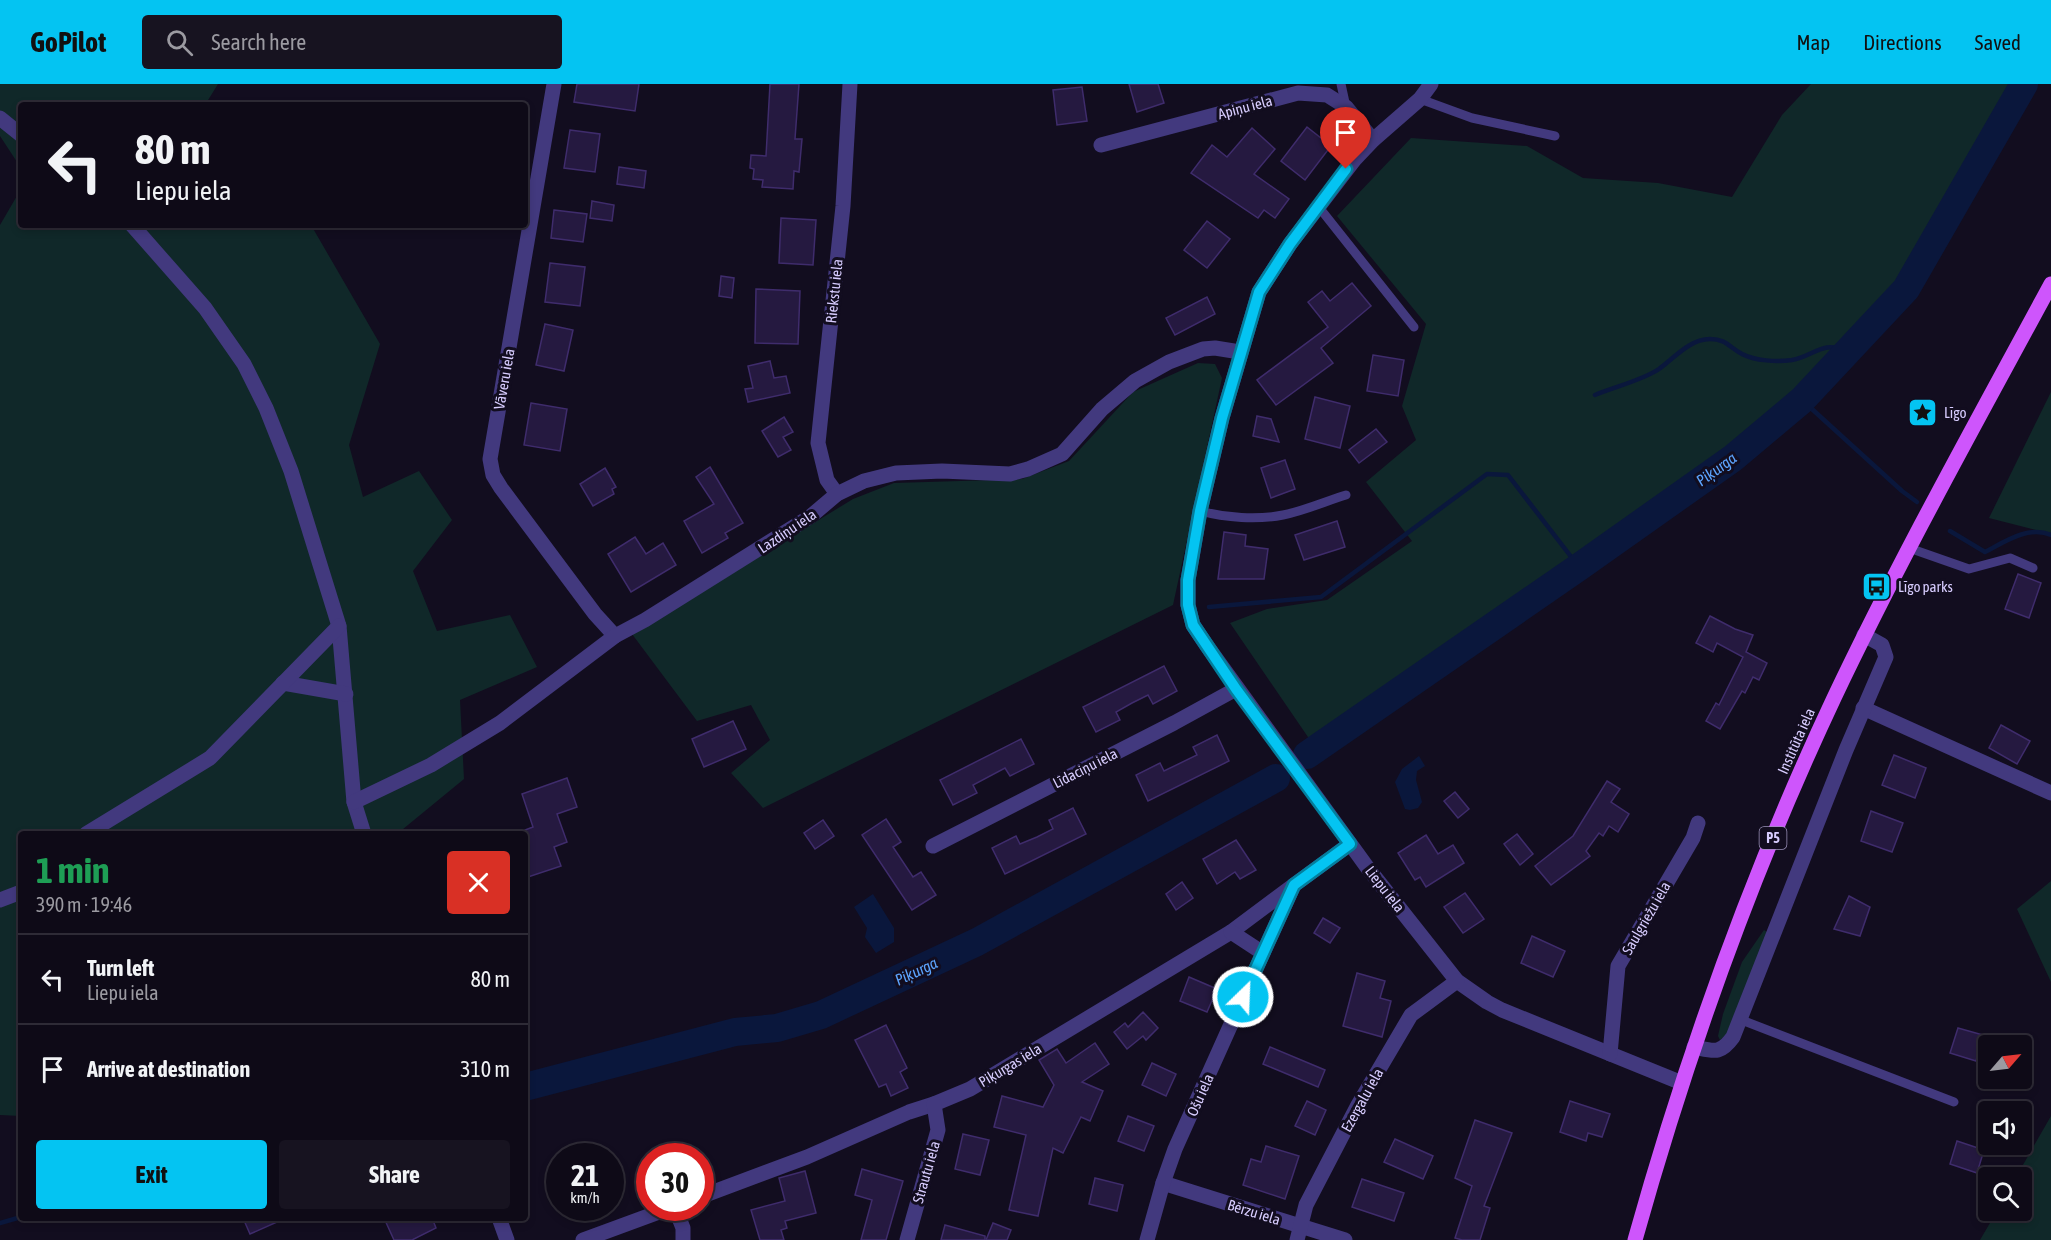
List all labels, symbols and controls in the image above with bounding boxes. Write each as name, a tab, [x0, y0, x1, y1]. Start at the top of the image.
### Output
search box	[142, 15, 562, 69]
text: GoPilot	[30, 26, 106, 58]
icon: search	[163, 26, 196, 59]
text: Search here	[211, 29, 306, 55]
text: Map	[1796, 30, 1830, 54]
text: Directions	[1863, 30, 1942, 54]
text: Saved	[1975, 30, 2021, 54]
street label: Apiņu iela	[1216, 92, 1274, 122]
pin	[1320, 107, 1371, 169]
icon: arrive	[1329, 116, 1362, 149]
text: 80 m	[135, 125, 210, 173]
icon: left	[36, 126, 114, 204]
text: Liepu iela	[135, 175, 232, 206]
street label: Riekstu iela	[822, 258, 846, 324]
street label: Vāveru iela	[490, 347, 518, 411]
place icon: Līgo	[1907, 396, 1939, 428]
place label: Līgo	[1944, 404, 1966, 421]
water label: Piķurga	[1693, 448, 1740, 490]
street label: Lazdiņu iela	[755, 505, 819, 557]
bus stop icon: Līgo parks	[1861, 570, 1893, 602]
place label: Līgo parks	[1898, 578, 1953, 595]
street label: Institūta iela	[1774, 705, 1818, 777]
street label: Līdaciņu iela	[1050, 745, 1120, 791]
road number: P5	[1760, 827, 1786, 849]
text: 1 min	[36, 849, 110, 891]
button: close	[447, 851, 510, 914]
street label: Liepu iela	[1362, 863, 1408, 915]
street label: Saulgriežu iela	[1618, 879, 1674, 957]
text: 390 m · 19:46	[36, 893, 132, 916]
water label: Piķurga	[892, 953, 941, 990]
text: Turn left	[87, 955, 154, 981]
icon: left	[36, 963, 69, 996]
position arrow	[1211, 965, 1275, 1029]
text: 80 m	[470, 966, 510, 992]
text: Liepu iela	[87, 981, 159, 1004]
north arrow	[1978, 1035, 2032, 1089]
map controls	[1978, 1035, 2032, 1221]
street label: Piķurgas iela	[976, 1040, 1044, 1090]
icon: arrive	[36, 1053, 69, 1086]
text: Arrive at destination	[87, 1056, 250, 1082]
text: 310 m	[460, 1056, 510, 1082]
street label: Ezergalu iela	[1338, 1065, 1386, 1135]
street label: Ošu iela	[1183, 1071, 1217, 1119]
button: sound	[1978, 1101, 2032, 1155]
street label: Strautu iela	[909, 1139, 943, 1205]
button: Exit	[36, 1140, 267, 1209]
button: Share	[279, 1140, 510, 1209]
speed limit sign: 30	[636, 1143, 714, 1221]
text: 21	[571, 1158, 599, 1192]
button: search	[1978, 1167, 2032, 1221]
text: km/h	[570, 1189, 600, 1206]
street label: Bērzu iela	[1226, 1196, 1282, 1228]

